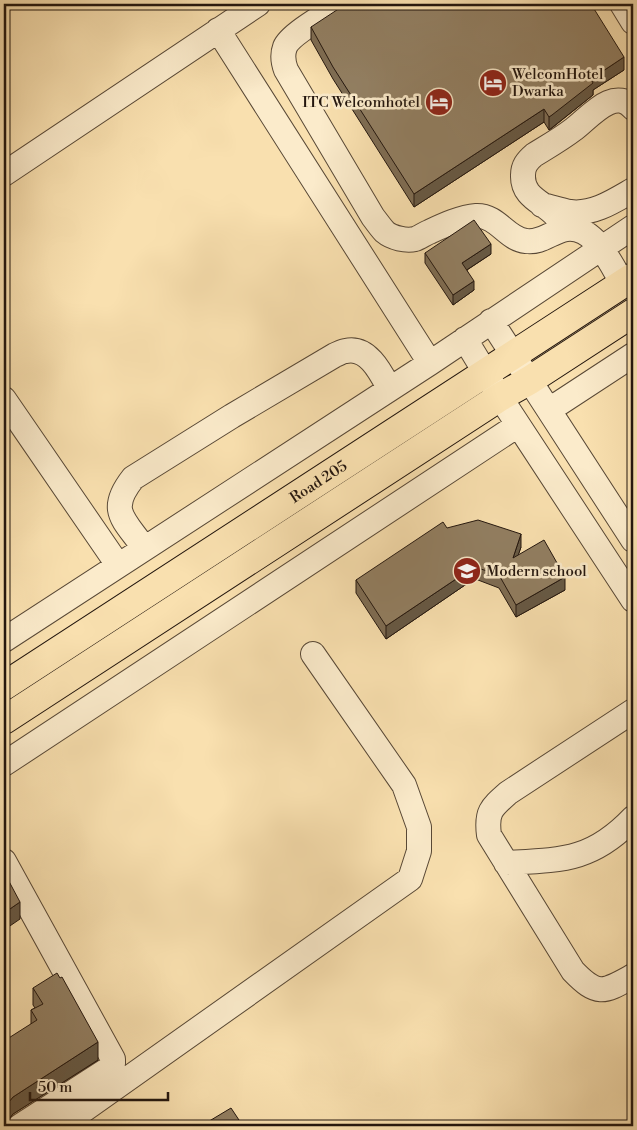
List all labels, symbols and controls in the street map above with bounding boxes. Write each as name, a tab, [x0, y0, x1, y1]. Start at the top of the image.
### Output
place label: WelcomHotel Dwarka	[511, 65, 604, 101]
hotel icon: WelcomHotel Dwarka	[478, 68, 508, 98]
hotel icon: ITC Welcomhotel	[424, 87, 454, 117]
place label: ITC Welcomhotel	[302, 93, 421, 112]
street label: Road 205	[286, 456, 351, 507]
school or university icon: Modern school	[452, 556, 482, 586]
place label: Modern school	[486, 562, 587, 581]
scale bar	[30, 1070, 168, 1102]
text: 50 m	[38, 1078, 72, 1097]

